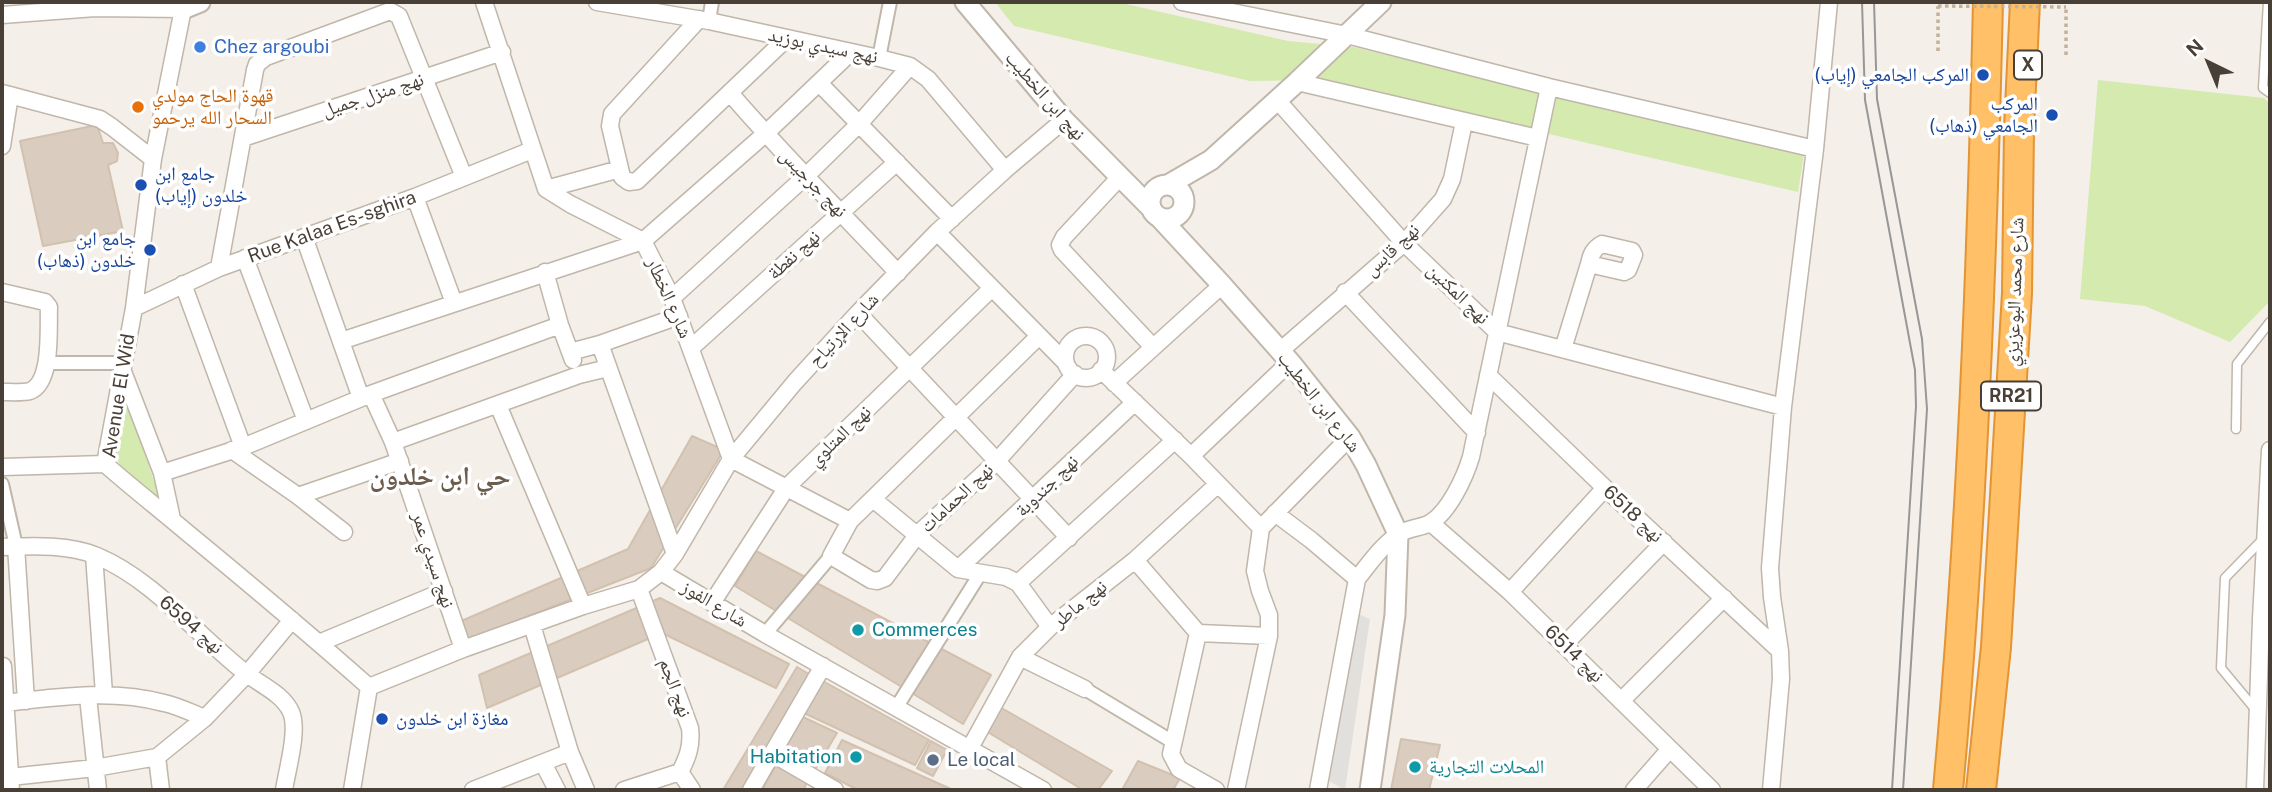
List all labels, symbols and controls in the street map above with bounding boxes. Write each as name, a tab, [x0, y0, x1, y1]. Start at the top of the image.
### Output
street label: نهج سيدي بوزيد	[766, 23, 880, 69]
north arrow	[2174, 28, 2244, 98]
text: N	[2182, 35, 2208, 61]
place label: Chez argoubi	[214, 36, 329, 58]
marker: Chez argoubi	[192, 39, 208, 55]
street label: نهج ابن الخطيب	[1000, 47, 1090, 145]
road number: X	[2014, 51, 2042, 80]
place label: المركب الجامعي (إياب)	[1815, 64, 1969, 86]
marker: المركب الجامعي (إياب)	[1975, 67, 1991, 83]
street label: نهج منزل جميل	[319, 68, 427, 122]
place label: قهوة الحاج مولدي السحار الله يرحمو	[152, 85, 274, 129]
place label: المركب الجامعي (ذهاب)	[1929, 93, 2038, 137]
marker: قهوة الحاج مولدي السحار الله يرحمو	[130, 99, 146, 115]
marker: المركب الجامعي (ذهاب)	[2044, 107, 2060, 123]
street label: نهج جرجيس	[774, 144, 852, 222]
place label: جامع ابن خلدون (إياب)	[155, 163, 248, 207]
marker: جامع ابن خلدون (إياب)	[133, 177, 149, 193]
street label: Rue Kalaa Es-sghira	[245, 186, 419, 268]
street label: شارع محمد البوعزيزي	[2001, 217, 2029, 367]
street label: نهج قابس	[1360, 219, 1424, 281]
street label: نهج نفطة	[763, 226, 825, 284]
place label: جامع ابن خلدون (ذهاب)	[37, 228, 136, 272]
marker: جامع ابن خلدون (ذهاب)	[142, 242, 158, 258]
street label: شارع الخطار	[641, 254, 697, 342]
street label: نهج المكنين	[1422, 259, 1494, 329]
street label: شارع الإرتياح	[804, 288, 884, 372]
street label: Avenue El Wid	[98, 332, 140, 460]
street label: شارع ابن الخطيب	[1273, 347, 1365, 457]
road number: RR21	[1981, 382, 2041, 410]
street label: نهج المتلوي	[804, 401, 876, 471]
street label: نهج جندوبة	[1011, 450, 1083, 522]
street label: نهج الحمامات	[916, 458, 998, 538]
district label: حي ابن خلدون	[369, 461, 511, 493]
street label: نهج 6518	[1598, 481, 1668, 547]
street label: نهج سيدي عمر	[407, 509, 459, 611]
street label: شارع الفوز	[677, 575, 751, 633]
street label: نهج ماطر	[1048, 575, 1112, 633]
street label: نهج 6594	[154, 591, 228, 659]
place label: Commerces	[872, 619, 977, 641]
street label: نهج 6514	[1540, 620, 1608, 688]
marker: Commerces	[850, 622, 866, 638]
street label: نهج الجم	[654, 655, 696, 721]
place label: مغازة ابن خلدون	[396, 708, 508, 730]
marker: مغازة ابن خلدون	[374, 711, 390, 727]
place label: Habitation	[750, 746, 842, 768]
marker: Habitation	[848, 749, 864, 765]
place label: Le local	[947, 749, 1015, 771]
marker: Le local	[925, 752, 941, 768]
place label: المحلات التجارية	[1429, 756, 1544, 778]
marker: المحلات التجارية	[1407, 759, 1423, 775]

